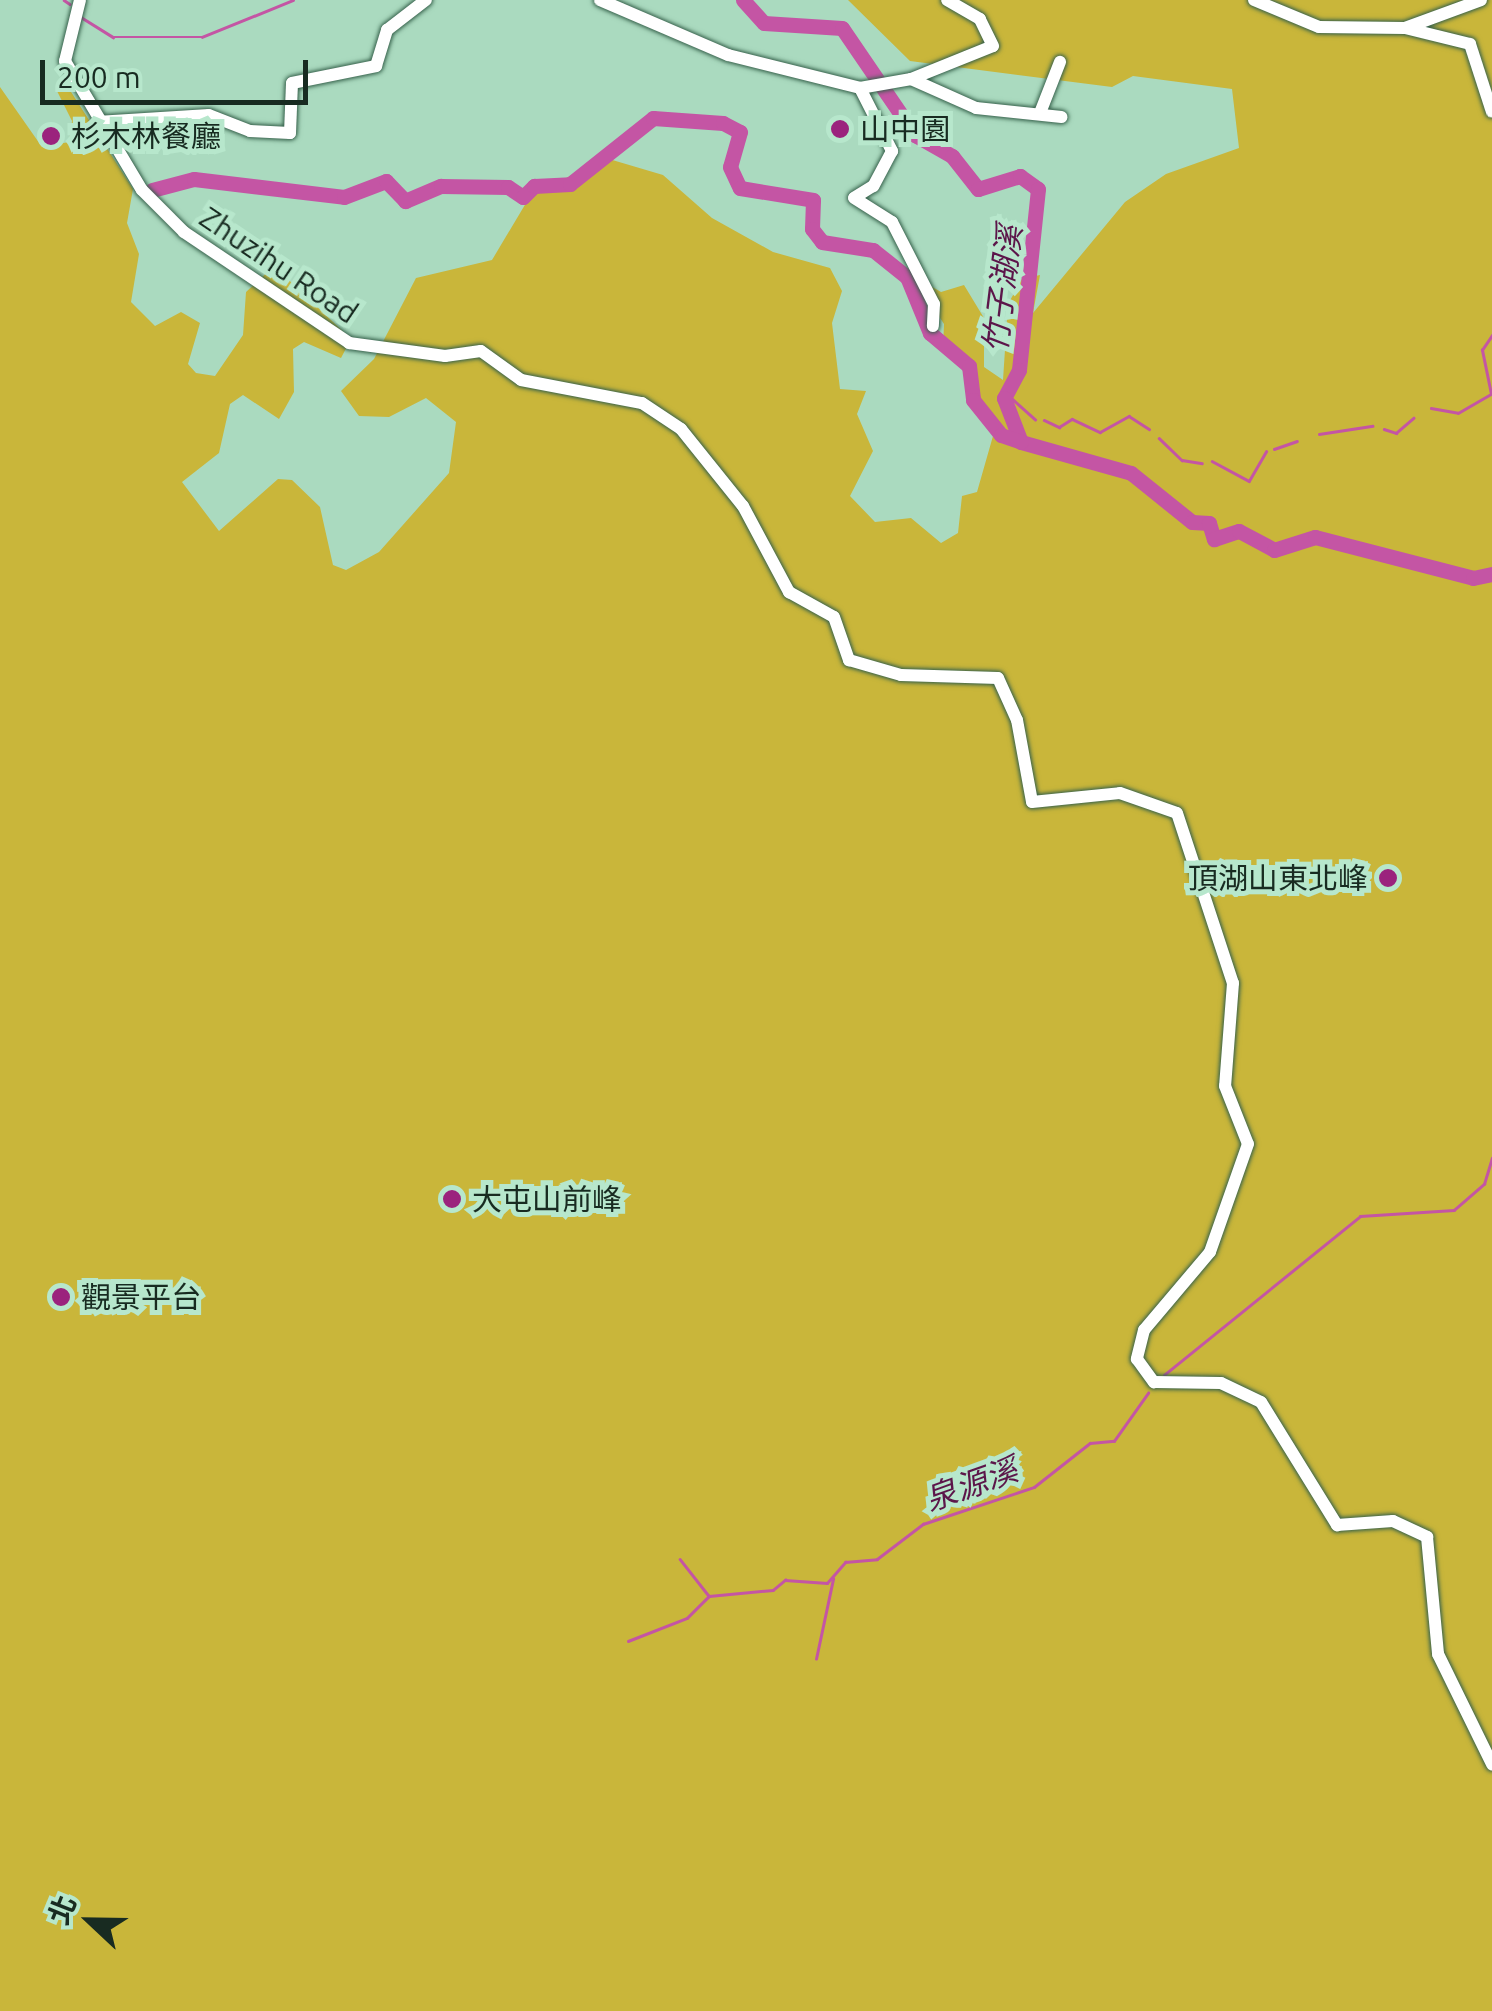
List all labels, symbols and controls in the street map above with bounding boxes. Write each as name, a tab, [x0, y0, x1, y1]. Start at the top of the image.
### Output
scale bar	[45, 40, 312, 102]
text: 200 m	[57, 60, 141, 94]
place label: 山中園	[860, 111, 950, 147]
place label: 杉木林餐廳	[71, 118, 221, 154]
marker: 山中園	[829, 118, 851, 140]
marker: 杉木林餐廳	[40, 125, 62, 147]
street label: Zhuzihu Road	[193, 199, 365, 331]
water label: 竹子湖溪	[975, 223, 1029, 355]
place label: 頂湖山東北峰	[1188, 860, 1368, 896]
marker: 頂湖山東北峰	[1377, 867, 1399, 889]
place label: 大屯山前峰	[472, 1181, 622, 1217]
marker: 大屯山前峰	[441, 1188, 463, 1210]
place label: 觀景平台	[81, 1279, 201, 1315]
marker: 觀景平台	[50, 1286, 72, 1308]
water label: 泉源溪	[919, 1450, 1023, 1518]
north arrow	[40, 1871, 140, 1971]
text: 北	[42, 1891, 81, 1928]

